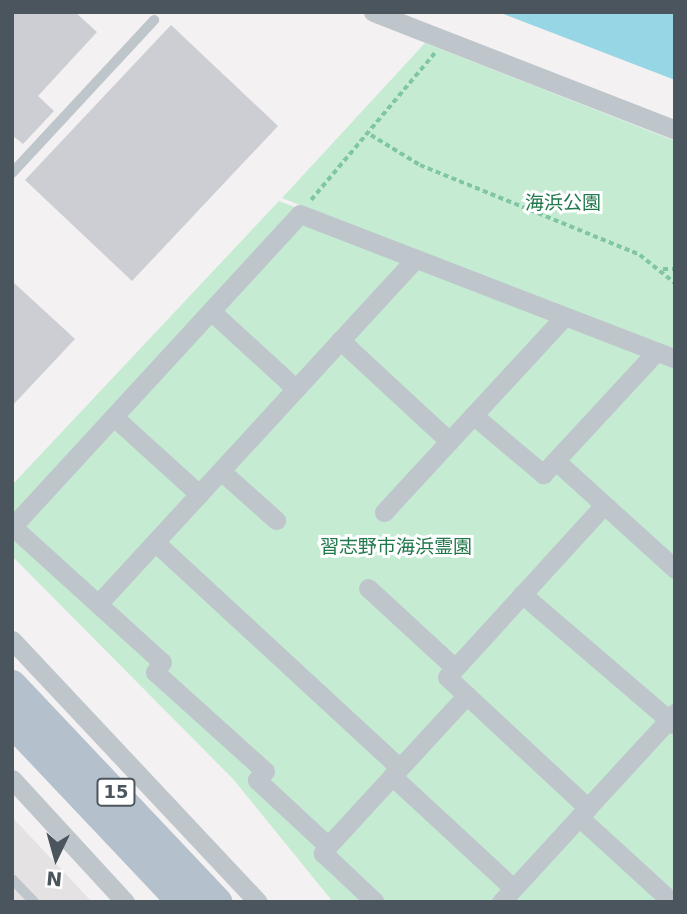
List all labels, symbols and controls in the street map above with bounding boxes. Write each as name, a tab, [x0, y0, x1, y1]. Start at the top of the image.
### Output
park label: 海浜公園	[525, 192, 601, 214]
park label: 習志野市海浜霊園	[320, 536, 472, 558]
road number: 15	[95, 778, 137, 806]
north arrow	[21, 823, 91, 893]
text: N	[45, 867, 63, 891]

